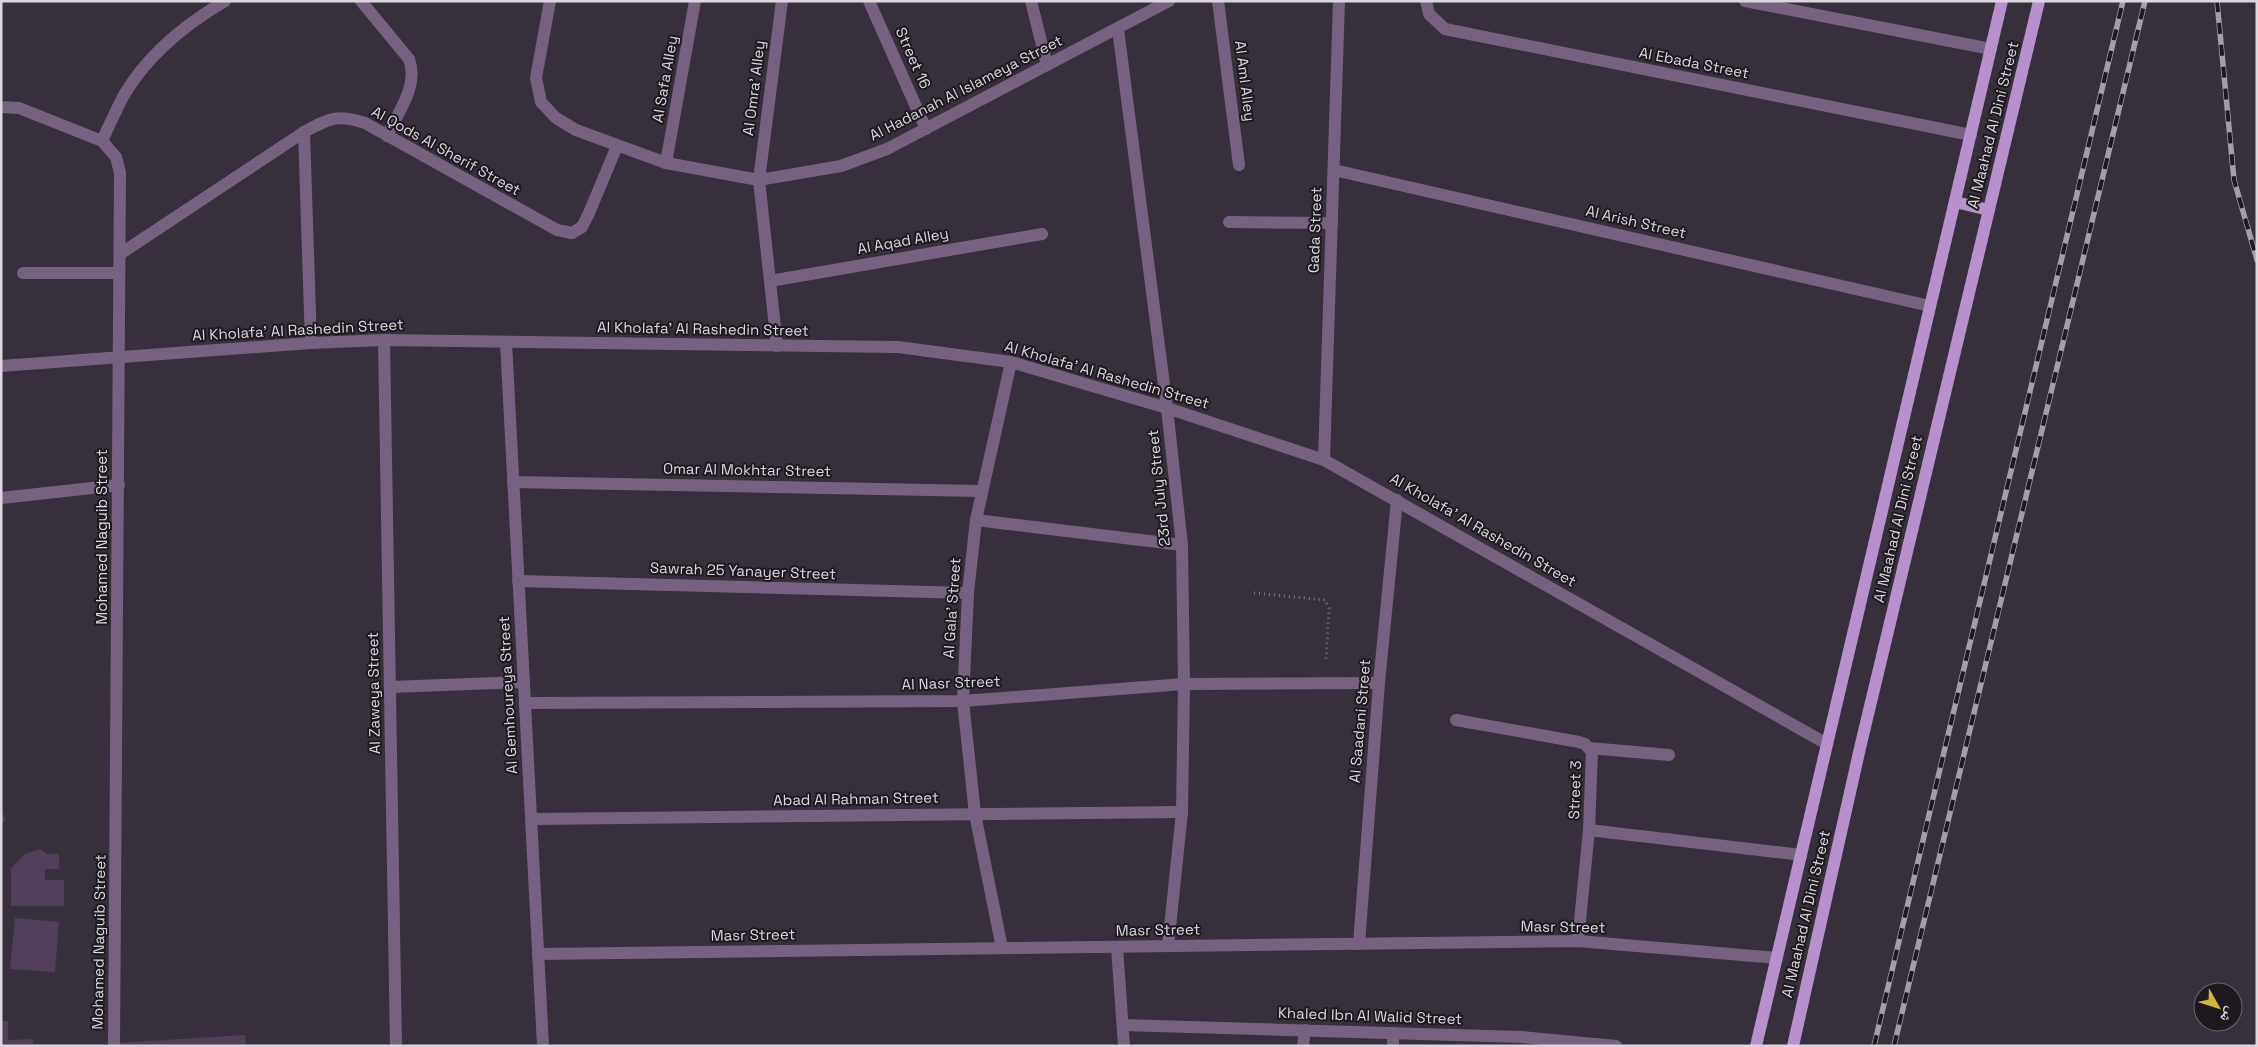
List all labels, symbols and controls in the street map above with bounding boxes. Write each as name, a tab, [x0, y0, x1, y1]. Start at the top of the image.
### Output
street label: Street 16	[892, 24, 935, 91]
street label: Al Hadanah Al Islameya Street	[866, 30, 1066, 145]
street label: Al Safa Alley	[648, 34, 681, 124]
street label: Al Omra' Alley	[738, 39, 769, 137]
street label: Al Aml Alley	[1231, 39, 1260, 122]
street label: Al Maahad Al Dini Street	[1963, 39, 2022, 210]
street label: Al Ebada Street	[1638, 43, 1751, 82]
street label: Al Qods Al Sherif Street	[368, 102, 524, 199]
street label: Gada Street	[1303, 186, 1326, 273]
street label: Al Arish Street	[1584, 201, 1688, 242]
street label: Al Aqad Alley	[856, 223, 950, 258]
street label: Al Kholafa' Al Rashedin Street	[192, 314, 404, 345]
street label: Al Kholafa' Al Rashedin Street	[597, 317, 809, 340]
street label: Al Kholafa' Al Rashedin Street	[1003, 336, 1212, 413]
street label: 23rd July Street	[1143, 429, 1174, 547]
street label: Al Maahad Al Dini Street	[1869, 433, 1926, 604]
street label: Mohamed Naguib Street	[92, 449, 111, 625]
street label: Omar Al Mokhtar Street	[663, 459, 831, 480]
street label: Al Kholafa' Al Rashedin Street	[1387, 468, 1580, 591]
street label: Al Gala' Street	[939, 557, 965, 659]
street label: Sawrah 25 Yanayer Street	[650, 558, 836, 583]
street label: Al Gemhoureya Street	[494, 616, 521, 774]
street label: Al Zaweya Street	[363, 632, 384, 754]
street label: Al Saadani Street	[1345, 658, 1374, 784]
street label: Al Nasr Street	[901, 671, 1001, 694]
street label: Street 3	[1564, 760, 1585, 820]
street label: Abad Al Rahman Street	[773, 788, 939, 809]
street label: Al Maahad Al Dini Street	[1777, 828, 1834, 999]
street label: Mohamed Naguib Street	[87, 854, 110, 1030]
street label: Masr Street	[1520, 916, 1606, 937]
street label: Masr Street	[1115, 919, 1201, 940]
street label: Masr Street	[710, 924, 796, 945]
north arrow	[2193, 982, 2243, 1032]
street label: Khaled Ibn Al Walid Street	[1278, 1003, 1463, 1028]
text: ش	[2216, 1004, 2240, 1027]

